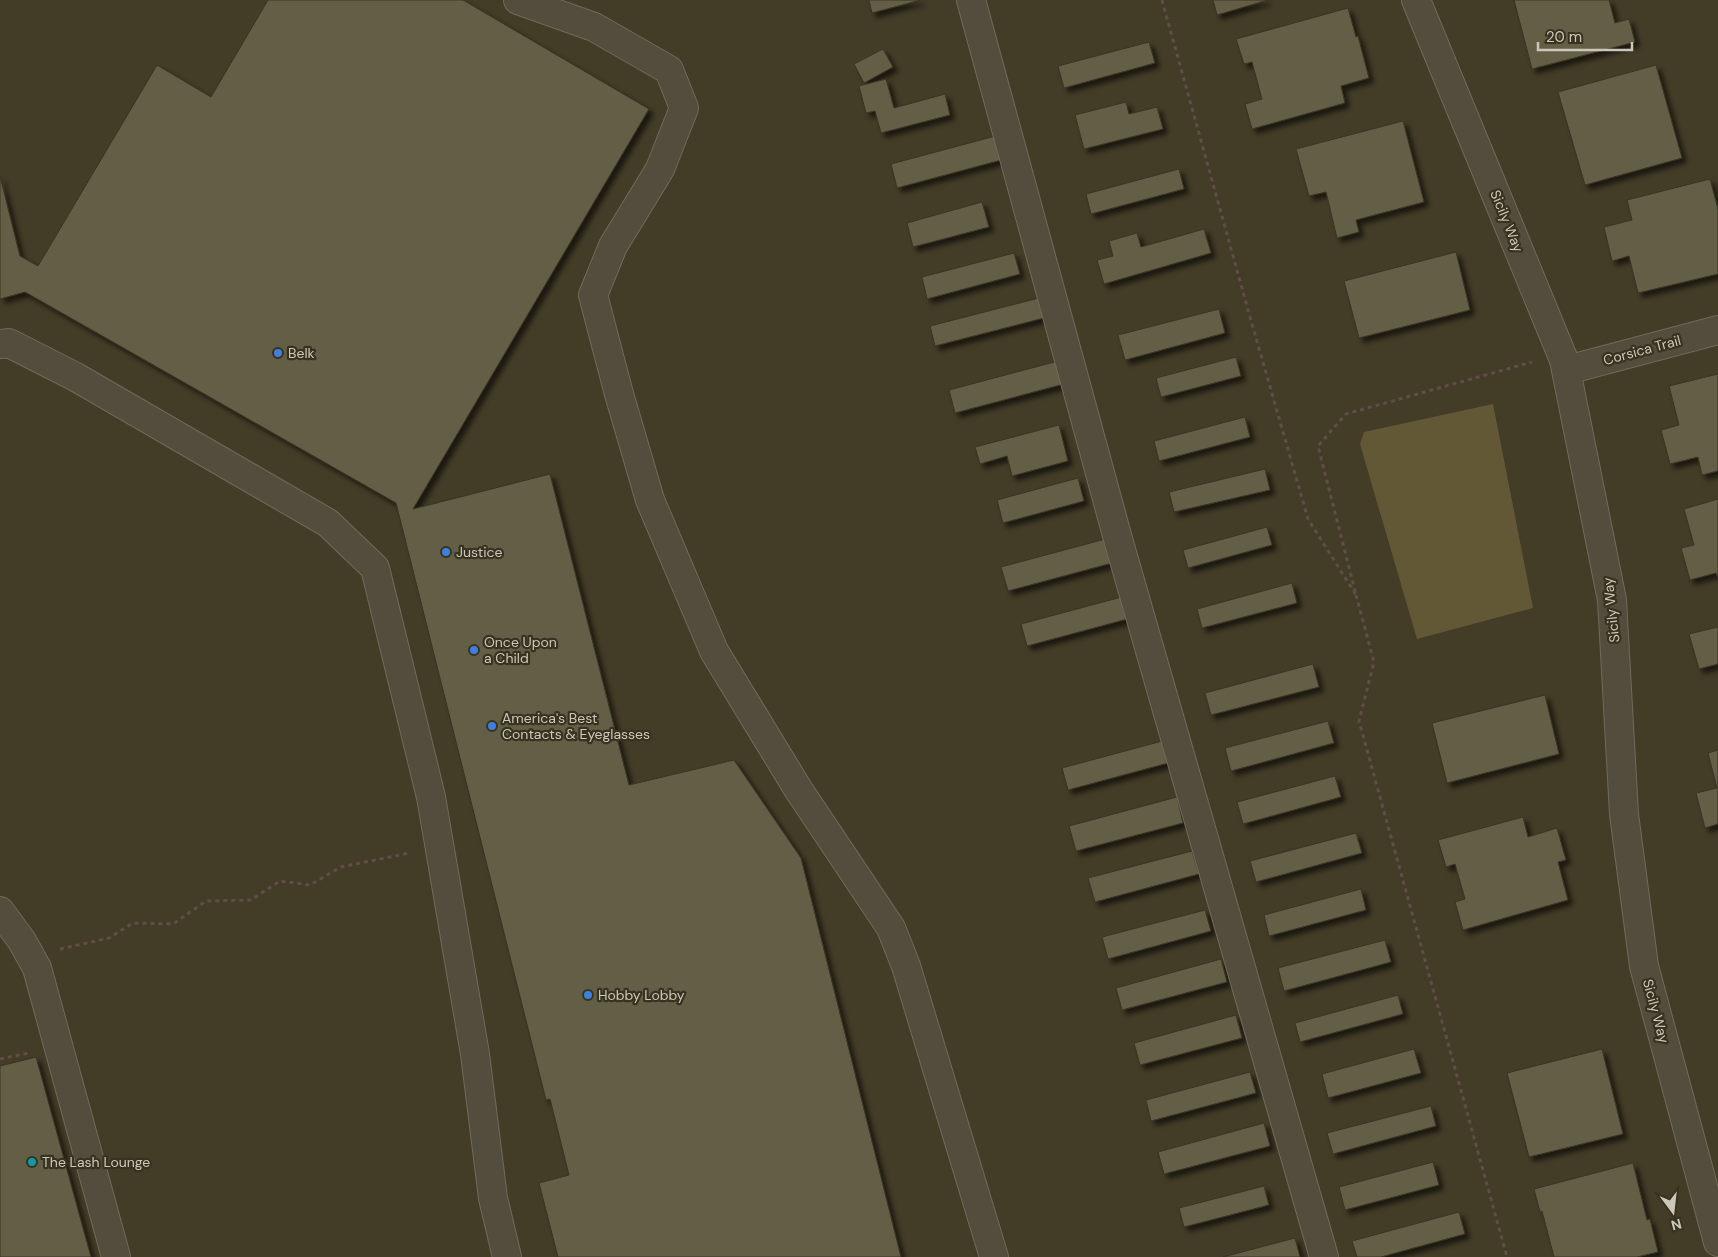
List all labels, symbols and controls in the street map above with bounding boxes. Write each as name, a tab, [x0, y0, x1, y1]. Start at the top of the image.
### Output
scale bar	[1538, 20, 1632, 52]
text: 20 m	[1546, 27, 1582, 47]
street label: Sicily Way	[1486, 187, 1528, 255]
street label: Corsica Trail	[1601, 331, 1683, 369]
place label: Belk	[288, 344, 315, 362]
marker: Belk	[272, 347, 284, 359]
place label: Justice	[456, 543, 503, 561]
marker: Justice	[440, 546, 452, 558]
street label: Sicily Way	[1599, 576, 1623, 644]
place label: Once Upon a Child	[484, 633, 557, 667]
marker: Once Upon a Child	[468, 644, 480, 656]
place label: America's Best Contacts & Eyeglasses	[502, 709, 650, 743]
marker: America's Best Contacts & Eyeglasses	[486, 720, 498, 732]
street label: Sicily Way	[1639, 977, 1673, 1045]
place label: Hobby Lobby	[598, 986, 685, 1004]
marker: Hobby Lobby	[582, 989, 594, 1001]
place label: The Lash Lounge	[42, 1153, 150, 1171]
marker: The Lash Lounge	[26, 1156, 38, 1168]
north arrow	[1648, 1187, 1698, 1237]
text: N	[1669, 1215, 1684, 1235]

